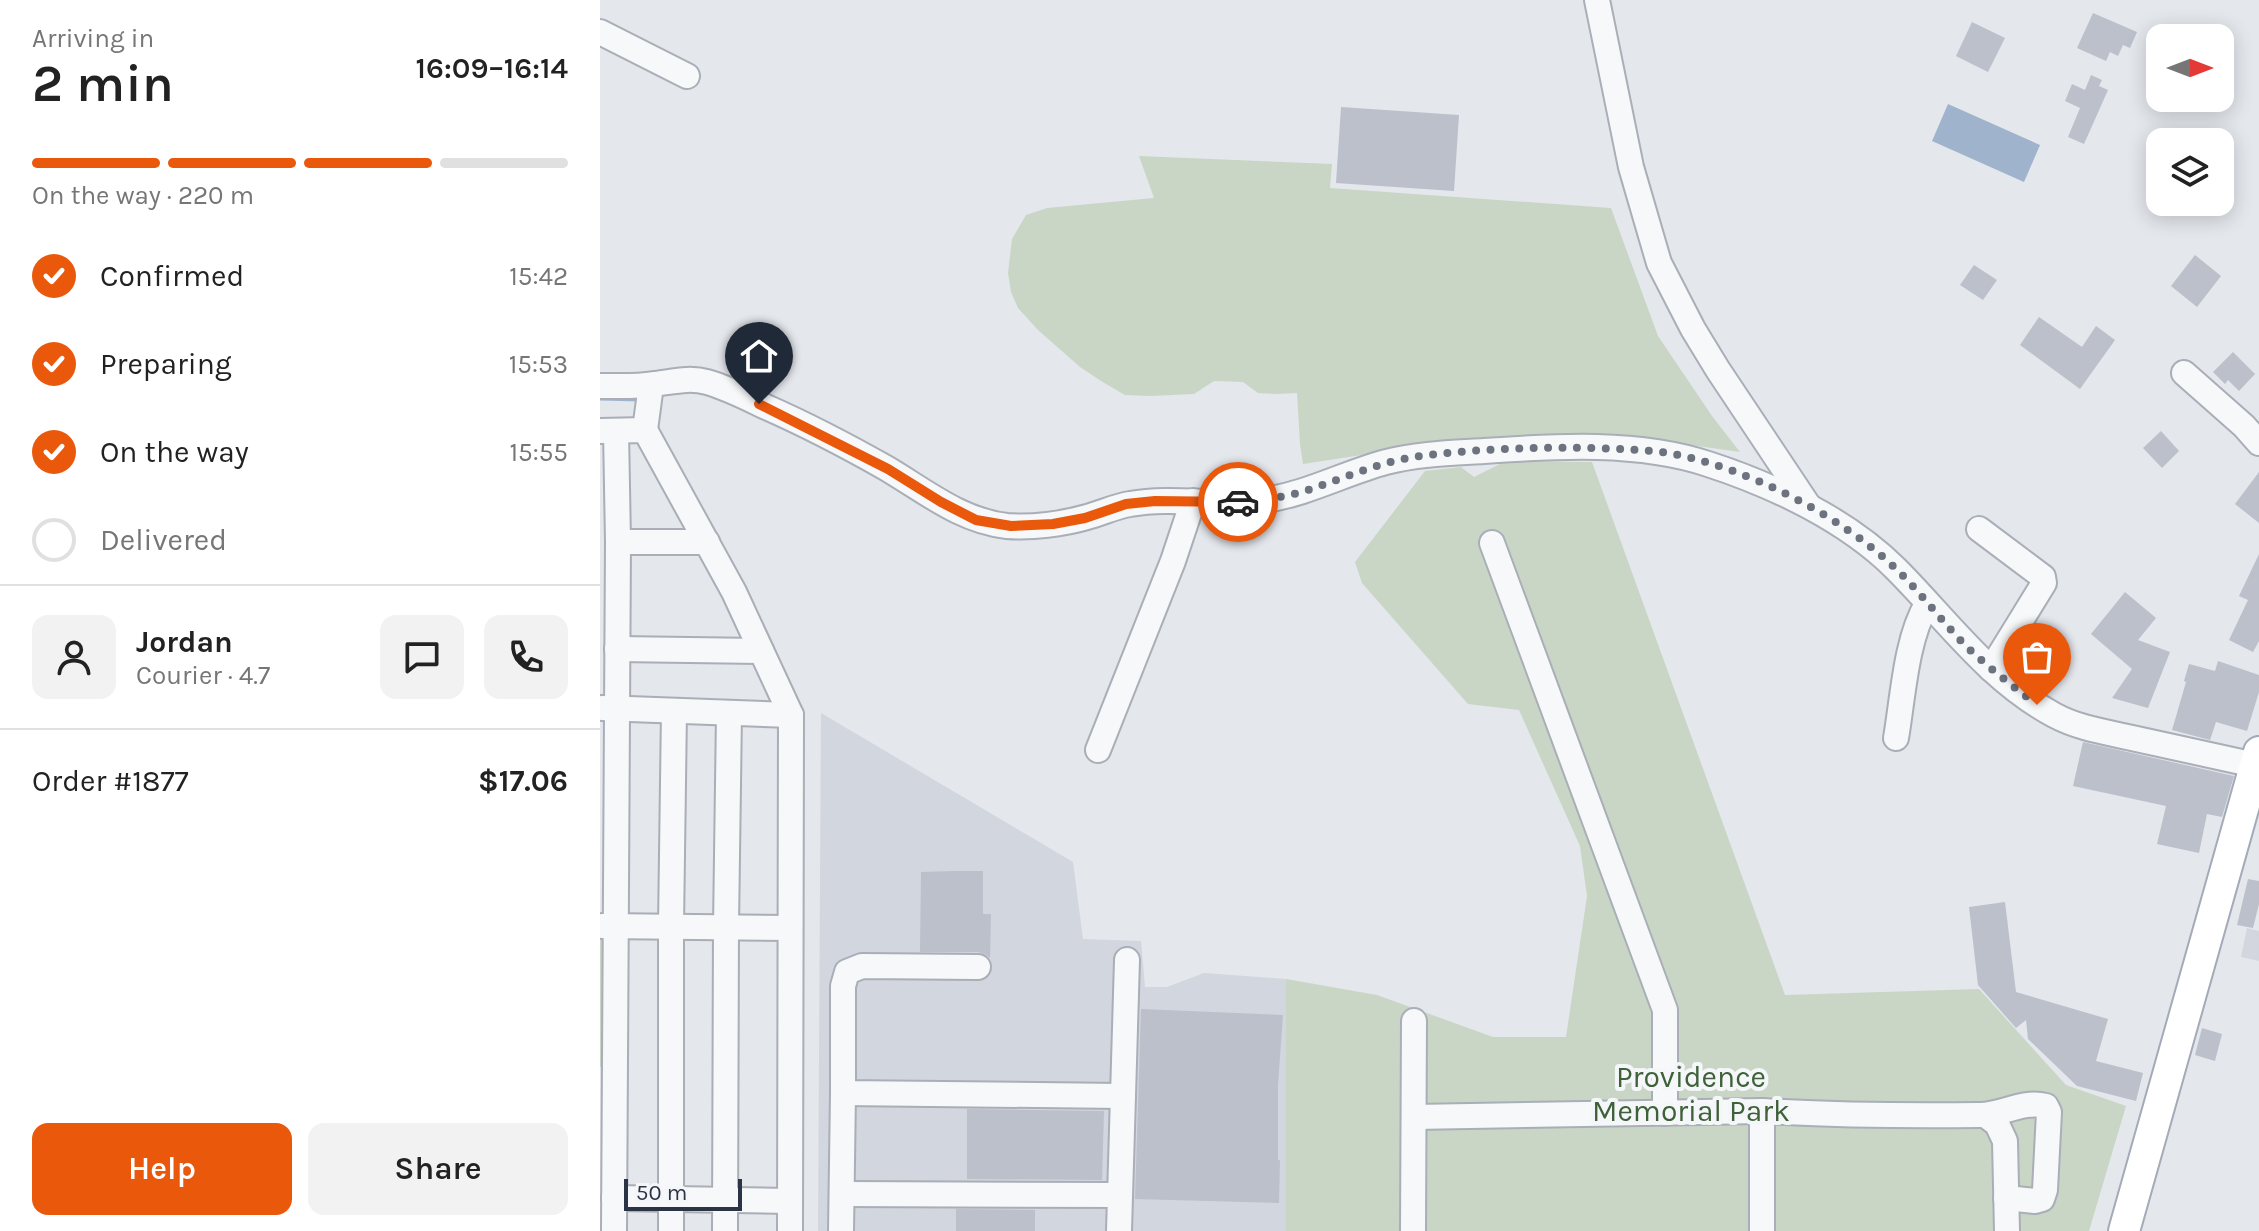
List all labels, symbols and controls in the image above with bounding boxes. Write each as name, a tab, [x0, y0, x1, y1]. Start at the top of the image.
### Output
text: Arriving in	[32, 23, 154, 54]
north arrow	[2146, 24, 2234, 112]
map controls	[2146, 24, 2234, 216]
text: 16:09–16:14	[416, 50, 568, 86]
text: 2 min	[32, 53, 174, 114]
button: layers	[2146, 128, 2234, 216]
text: On the way · 220 m	[32, 180, 254, 211]
icon: check	[32, 254, 76, 298]
text: Confirmed	[100, 258, 244, 294]
text: 15:42	[509, 261, 568, 292]
pin	[725, 322, 793, 404]
icon: home	[737, 334, 781, 378]
icon: check	[32, 342, 76, 386]
text: Preparing	[100, 346, 232, 382]
text: 15:53	[509, 349, 568, 380]
icon: check	[32, 430, 76, 474]
text: On the way	[100, 434, 249, 470]
text: 15:55	[509, 437, 568, 468]
courier	[1198, 462, 1278, 542]
icon: car	[1216, 480, 1260, 524]
text: Delivered	[100, 522, 227, 558]
button: person	[32, 615, 116, 699]
button: chat	[380, 615, 464, 699]
button: phone	[484, 615, 568, 699]
pin	[2003, 623, 2071, 705]
text: Jordan	[136, 624, 233, 660]
icon: bag	[2015, 635, 2059, 679]
text: Courier · 4.7	[136, 660, 270, 691]
text: Order #1877	[32, 763, 189, 799]
text: $17.06	[478, 763, 568, 799]
park label: Providence Memorial Park	[1592, 1059, 1790, 1129]
button: Help	[32, 1123, 292, 1215]
button: Share	[308, 1123, 568, 1215]
scale bar	[624, 1175, 742, 1211]
text: 50 m	[636, 1180, 687, 1206]

